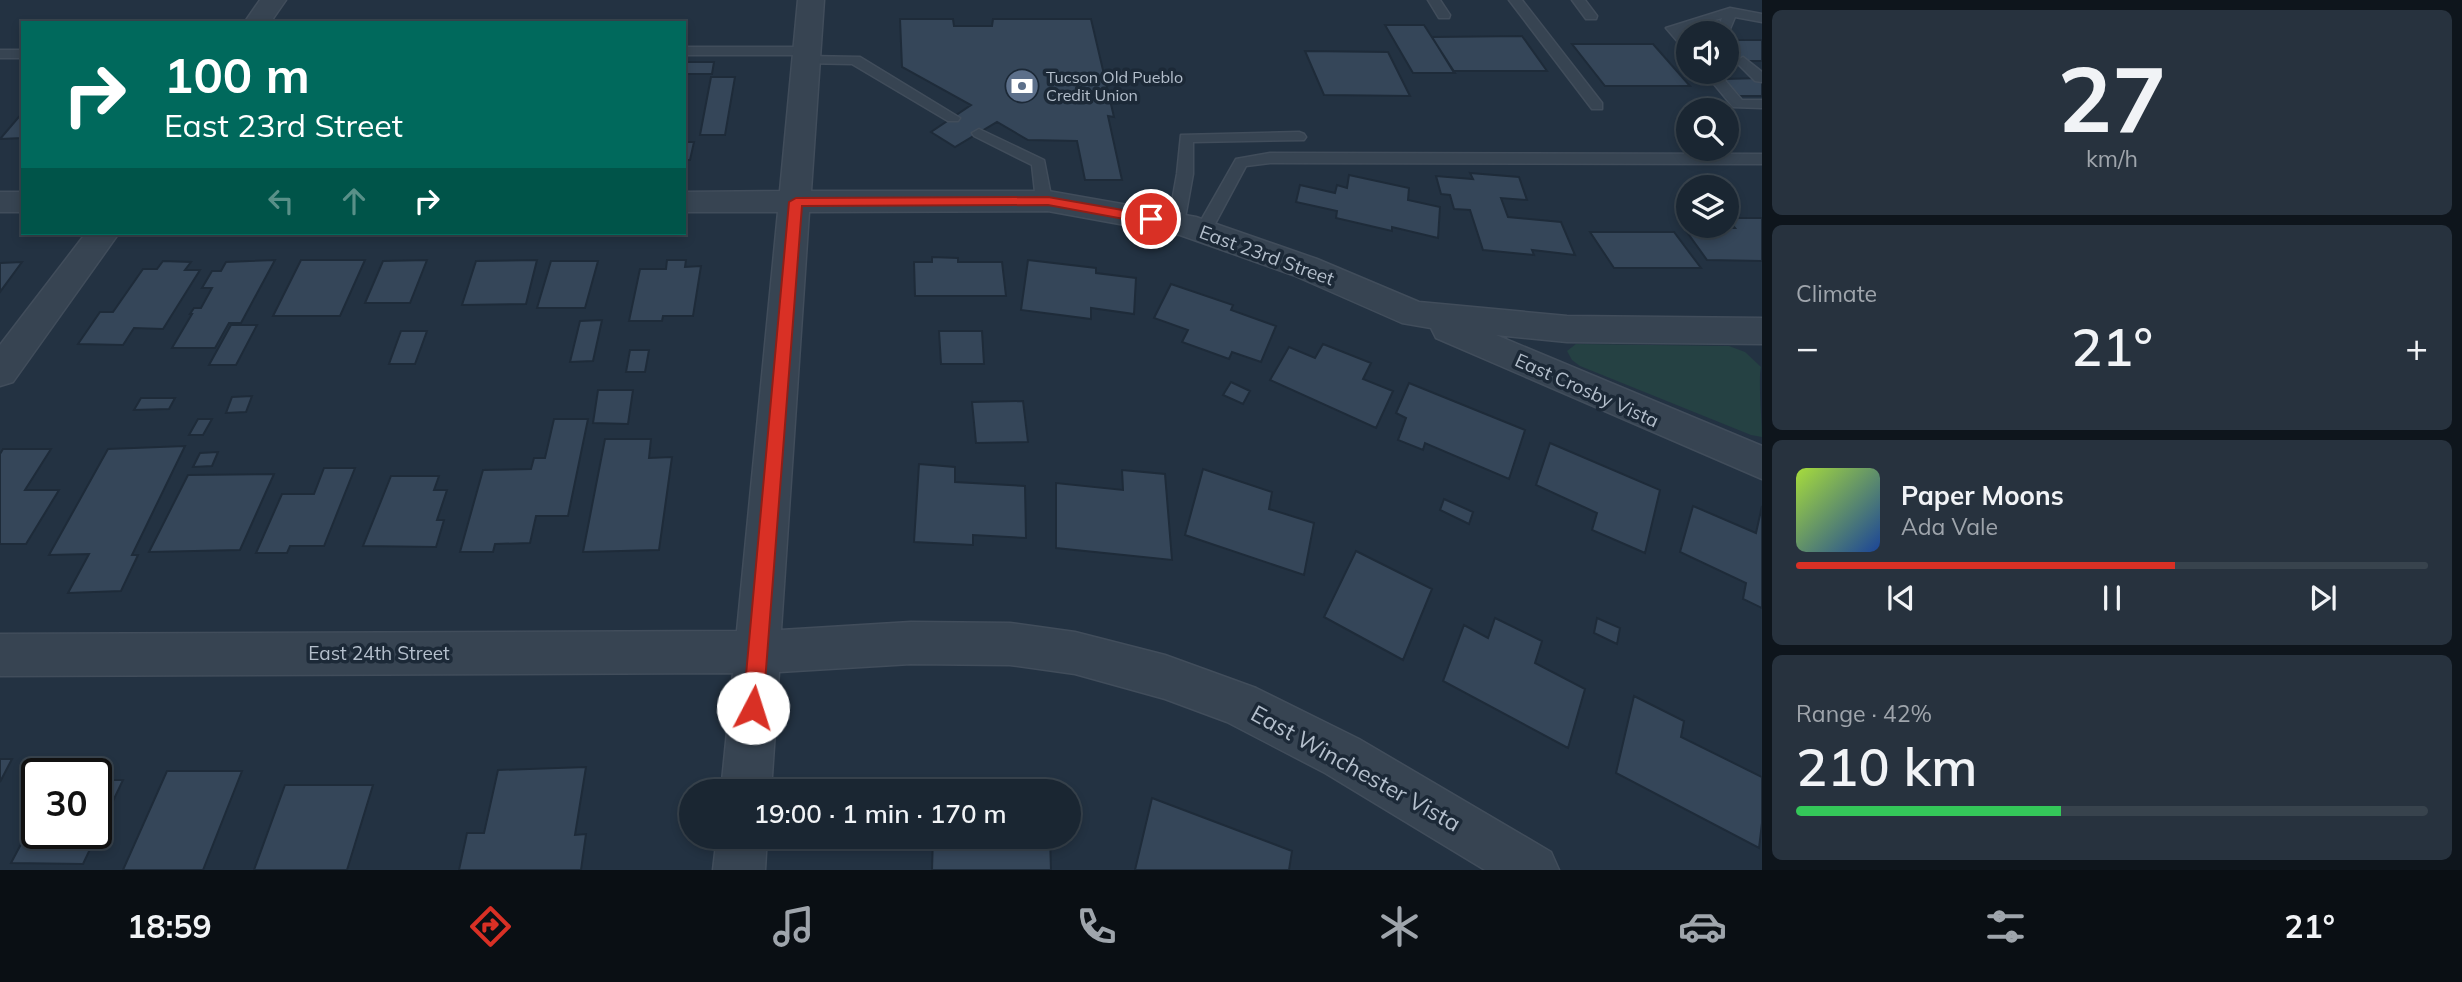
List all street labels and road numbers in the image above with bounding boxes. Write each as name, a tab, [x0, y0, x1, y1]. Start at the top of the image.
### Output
street label: East 23rd Street	[1196, 219, 1338, 291]
street label: East Crosby Vista	[1511, 348, 1663, 432]
street label: East 24th Street	[308, 641, 450, 665]
street label: East Winchester Vista	[1246, 698, 1466, 838]

